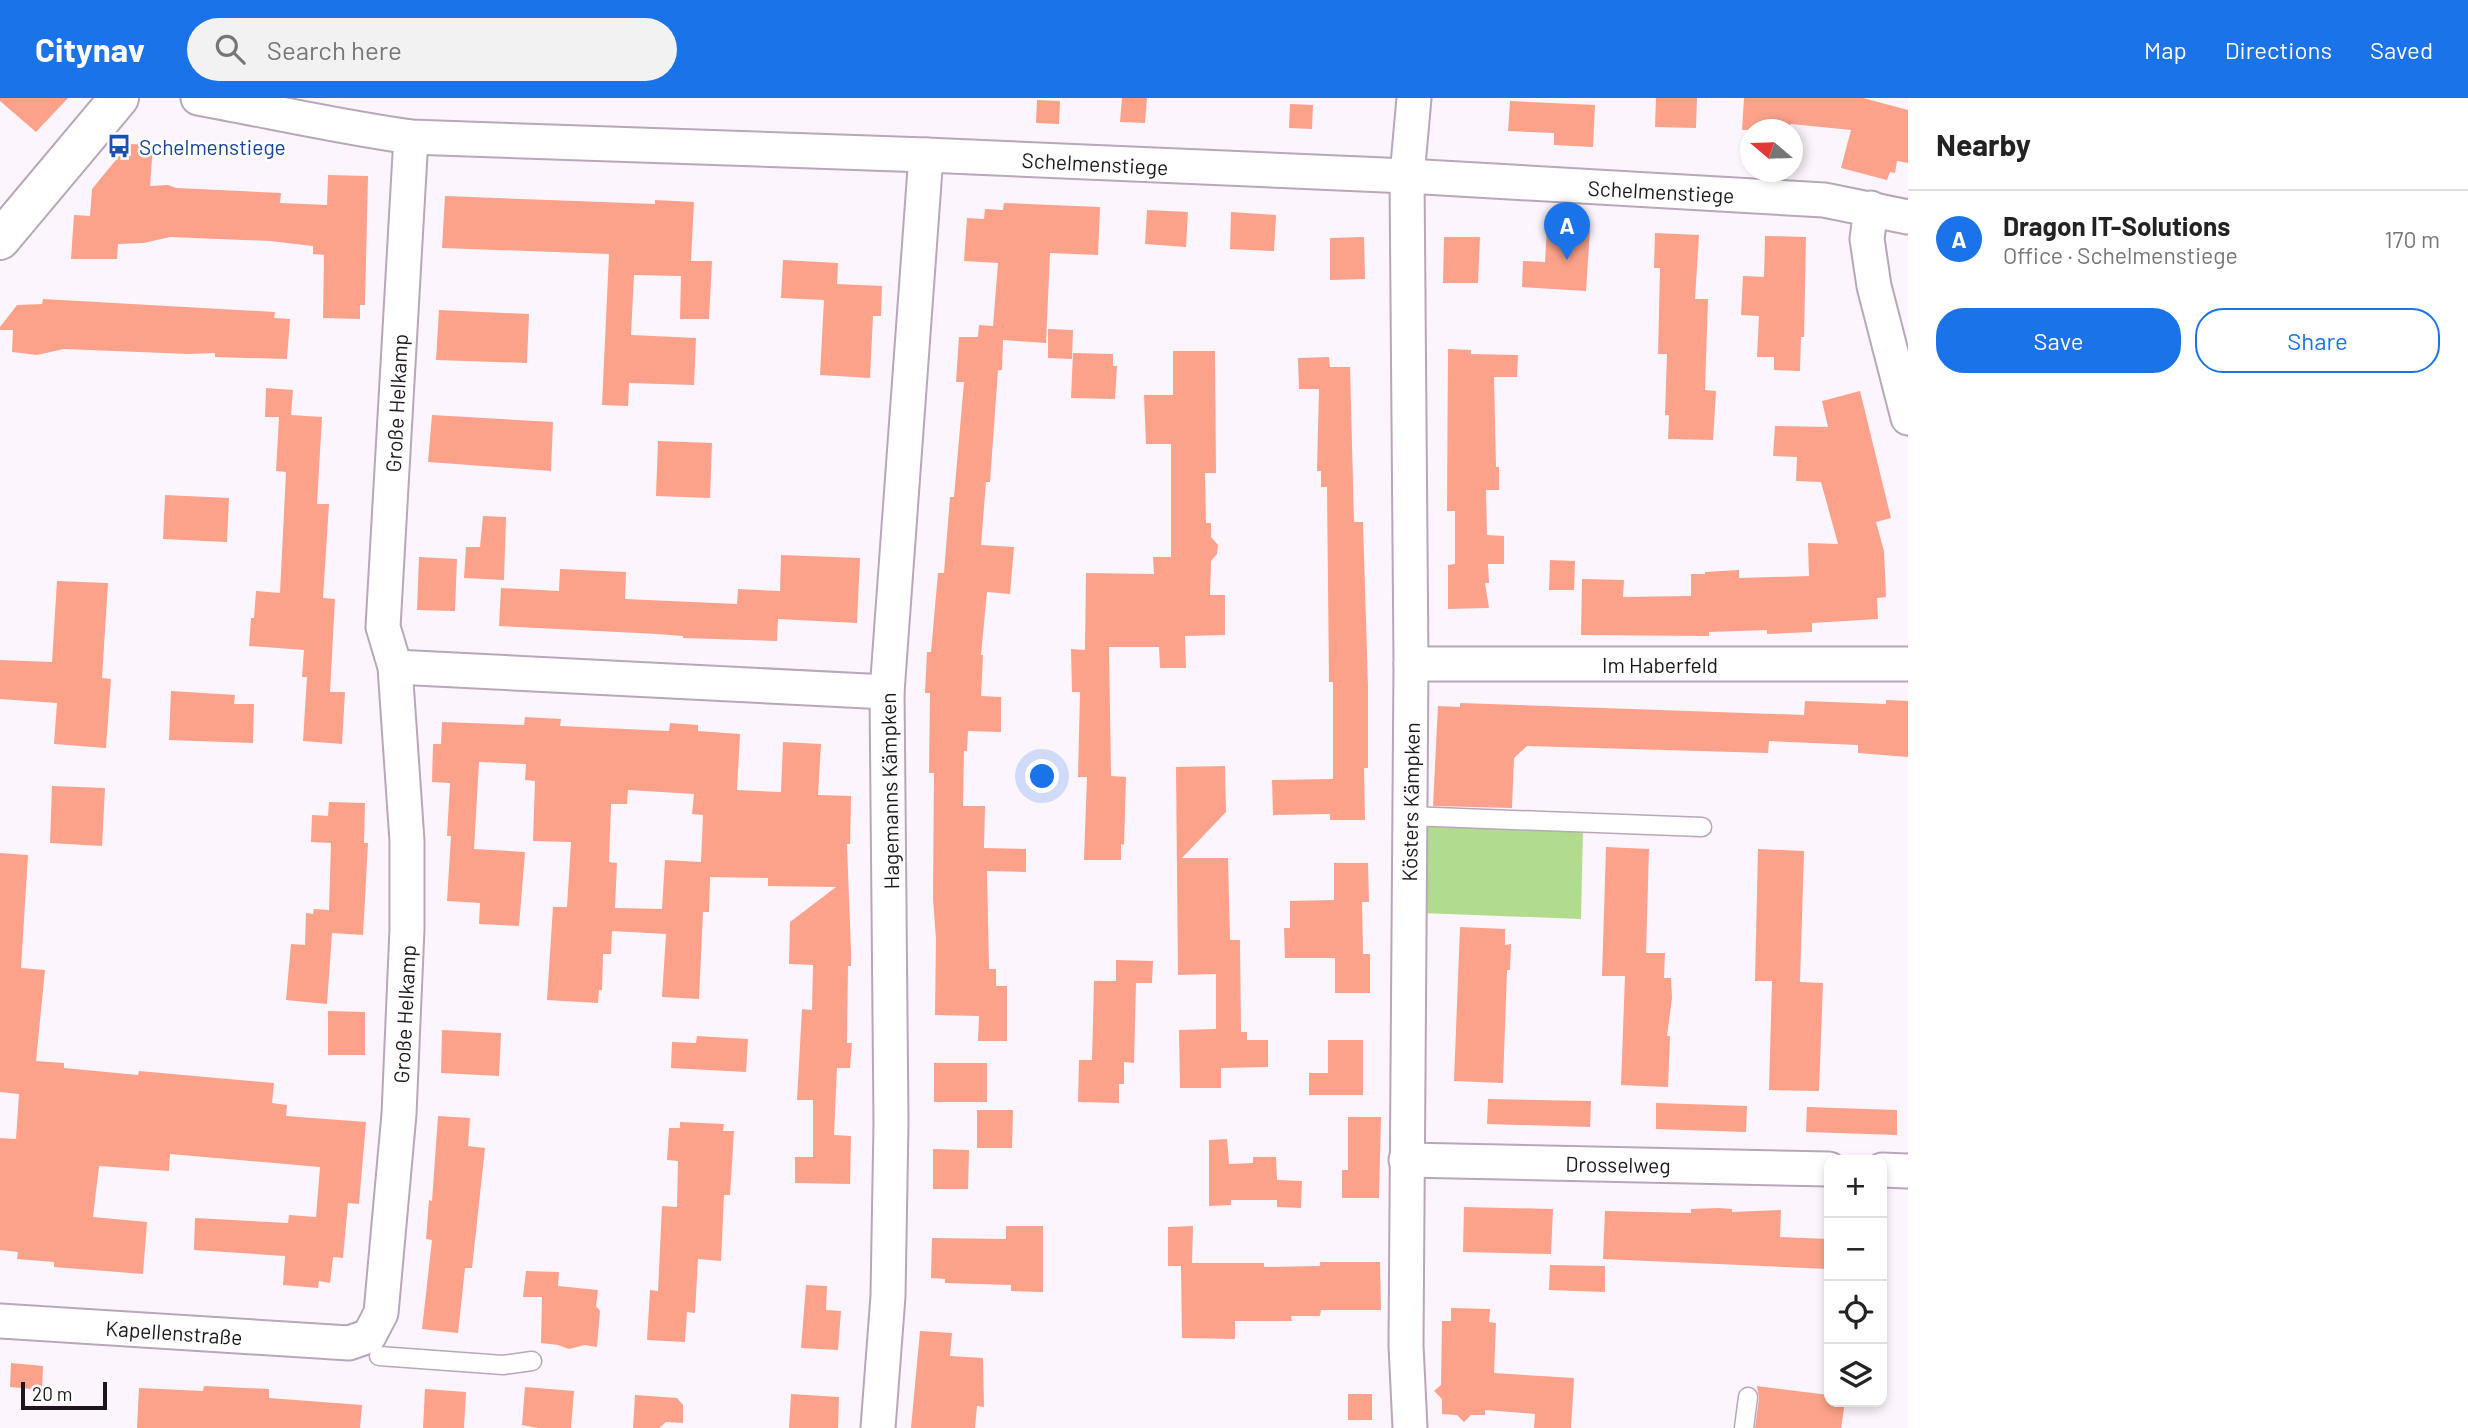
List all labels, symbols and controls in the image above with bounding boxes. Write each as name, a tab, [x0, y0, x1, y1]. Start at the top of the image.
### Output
search box	[187, 18, 677, 81]
text: Citynav	[35, 29, 145, 69]
icon: search	[211, 30, 249, 68]
text: Search here	[267, 34, 402, 65]
text: Map	[2144, 35, 2187, 64]
text: Directions	[2225, 35, 2332, 64]
text: Saved	[2370, 35, 2433, 64]
north arrow	[1740, 119, 1803, 182]
text: Nearby	[1936, 126, 2031, 162]
bus stop icon: Schelmenstiege	[105, 132, 133, 160]
place label: Schelmenstiege	[139, 134, 286, 159]
street label: Schelmenstiege	[1021, 147, 1169, 179]
street label: Schelmenstiege	[1587, 175, 1735, 207]
pin: A	[1544, 202, 1590, 260]
text: Dragon IT-Solutions	[2003, 210, 2230, 241]
text: A	[1951, 225, 1967, 253]
text: 170 m	[2384, 225, 2440, 253]
text: Office · Schelmenstiege	[2003, 241, 2238, 269]
button: Save	[1936, 308, 2181, 373]
button: Share	[2195, 308, 2440, 373]
street label: Große Helkamp	[380, 333, 412, 473]
street label: Im Haberfeld	[1602, 652, 1718, 677]
street label: Hagemanns Kämpken	[875, 692, 903, 890]
street label: Kösters Kämpken	[1396, 722, 1424, 882]
your location	[1025, 759, 1059, 793]
street label: Große Helkamp	[388, 944, 420, 1084]
street label: Drosselweg	[1565, 1151, 1671, 1177]
map controls	[1824, 1155, 1887, 1407]
button: +	[1824, 1155, 1887, 1218]
button: −	[1824, 1218, 1887, 1281]
button: locate	[1824, 1281, 1887, 1344]
street label: Kapellenstraße	[105, 1315, 243, 1349]
button: layers	[1824, 1344, 1887, 1407]
scale bar	[21, 1379, 107, 1411]
text: 20 m	[32, 1382, 72, 1405]

